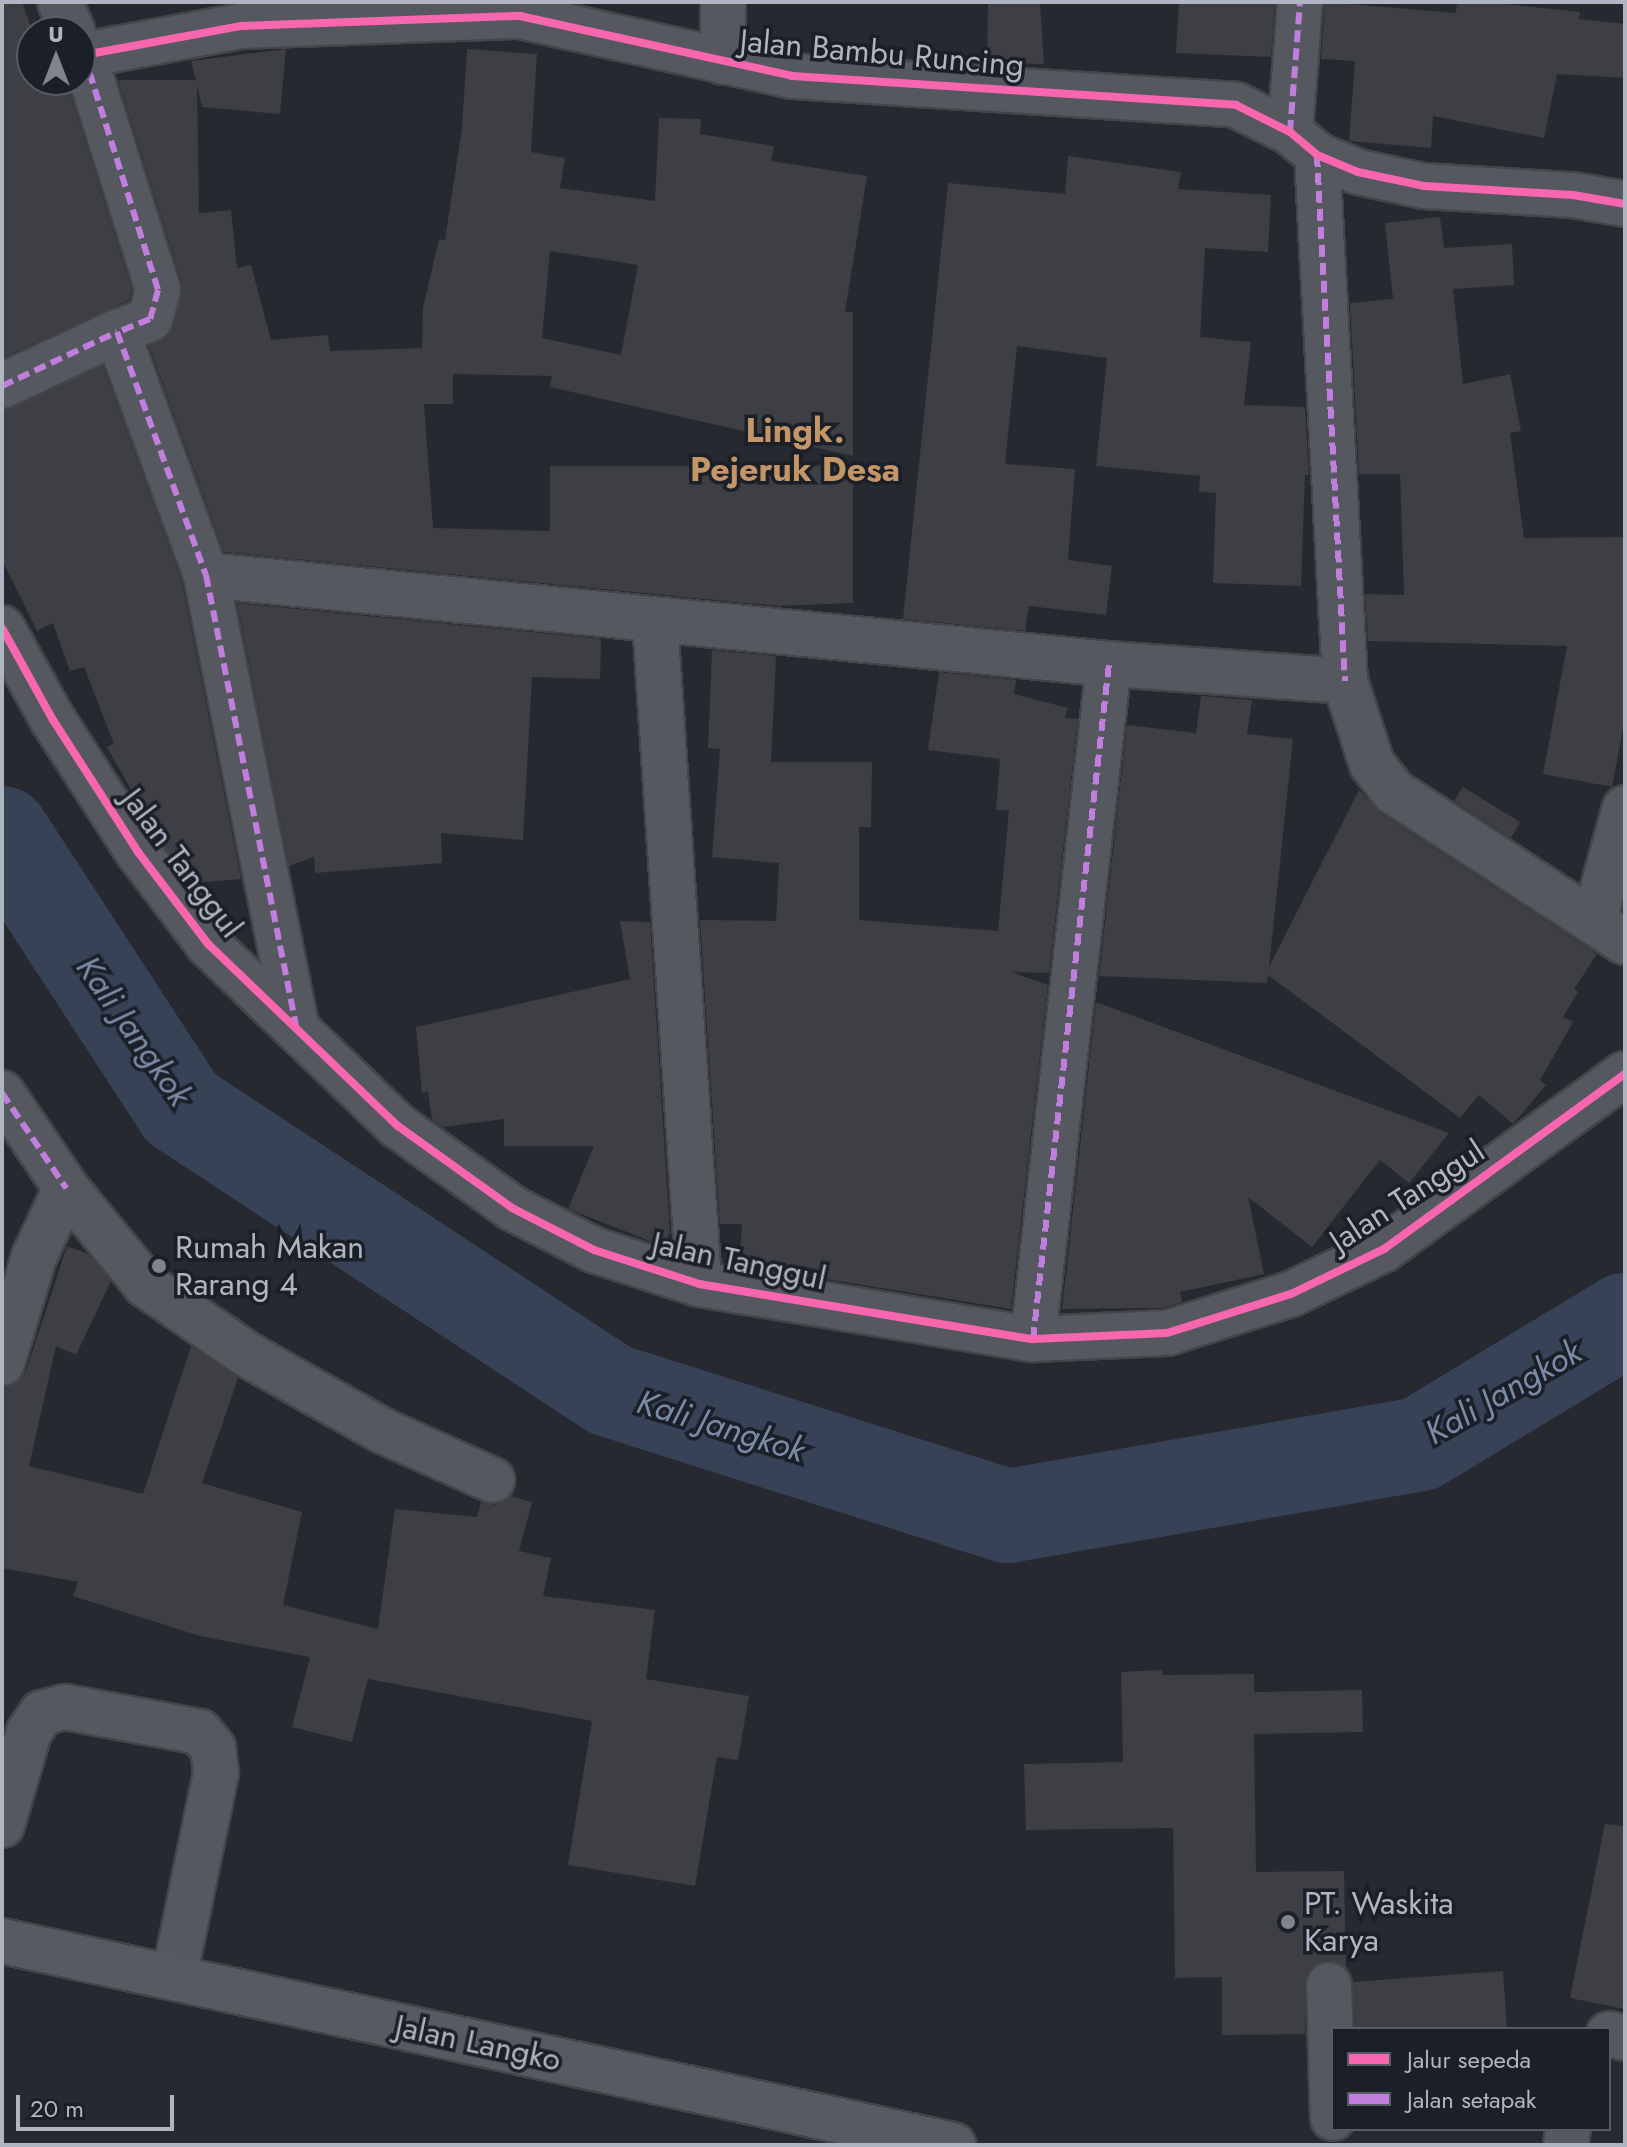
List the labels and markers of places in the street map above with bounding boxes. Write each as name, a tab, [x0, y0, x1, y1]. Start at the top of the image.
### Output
place label: Rumah Makan Rarang 4	[175, 1229, 364, 1304]
marker: Rumah Makan Rarang 4	[150, 1257, 168, 1275]
place label: PT. Waskita Karya	[1304, 1885, 1454, 1960]
marker: PT. Waskita Karya	[1279, 1913, 1297, 1931]

